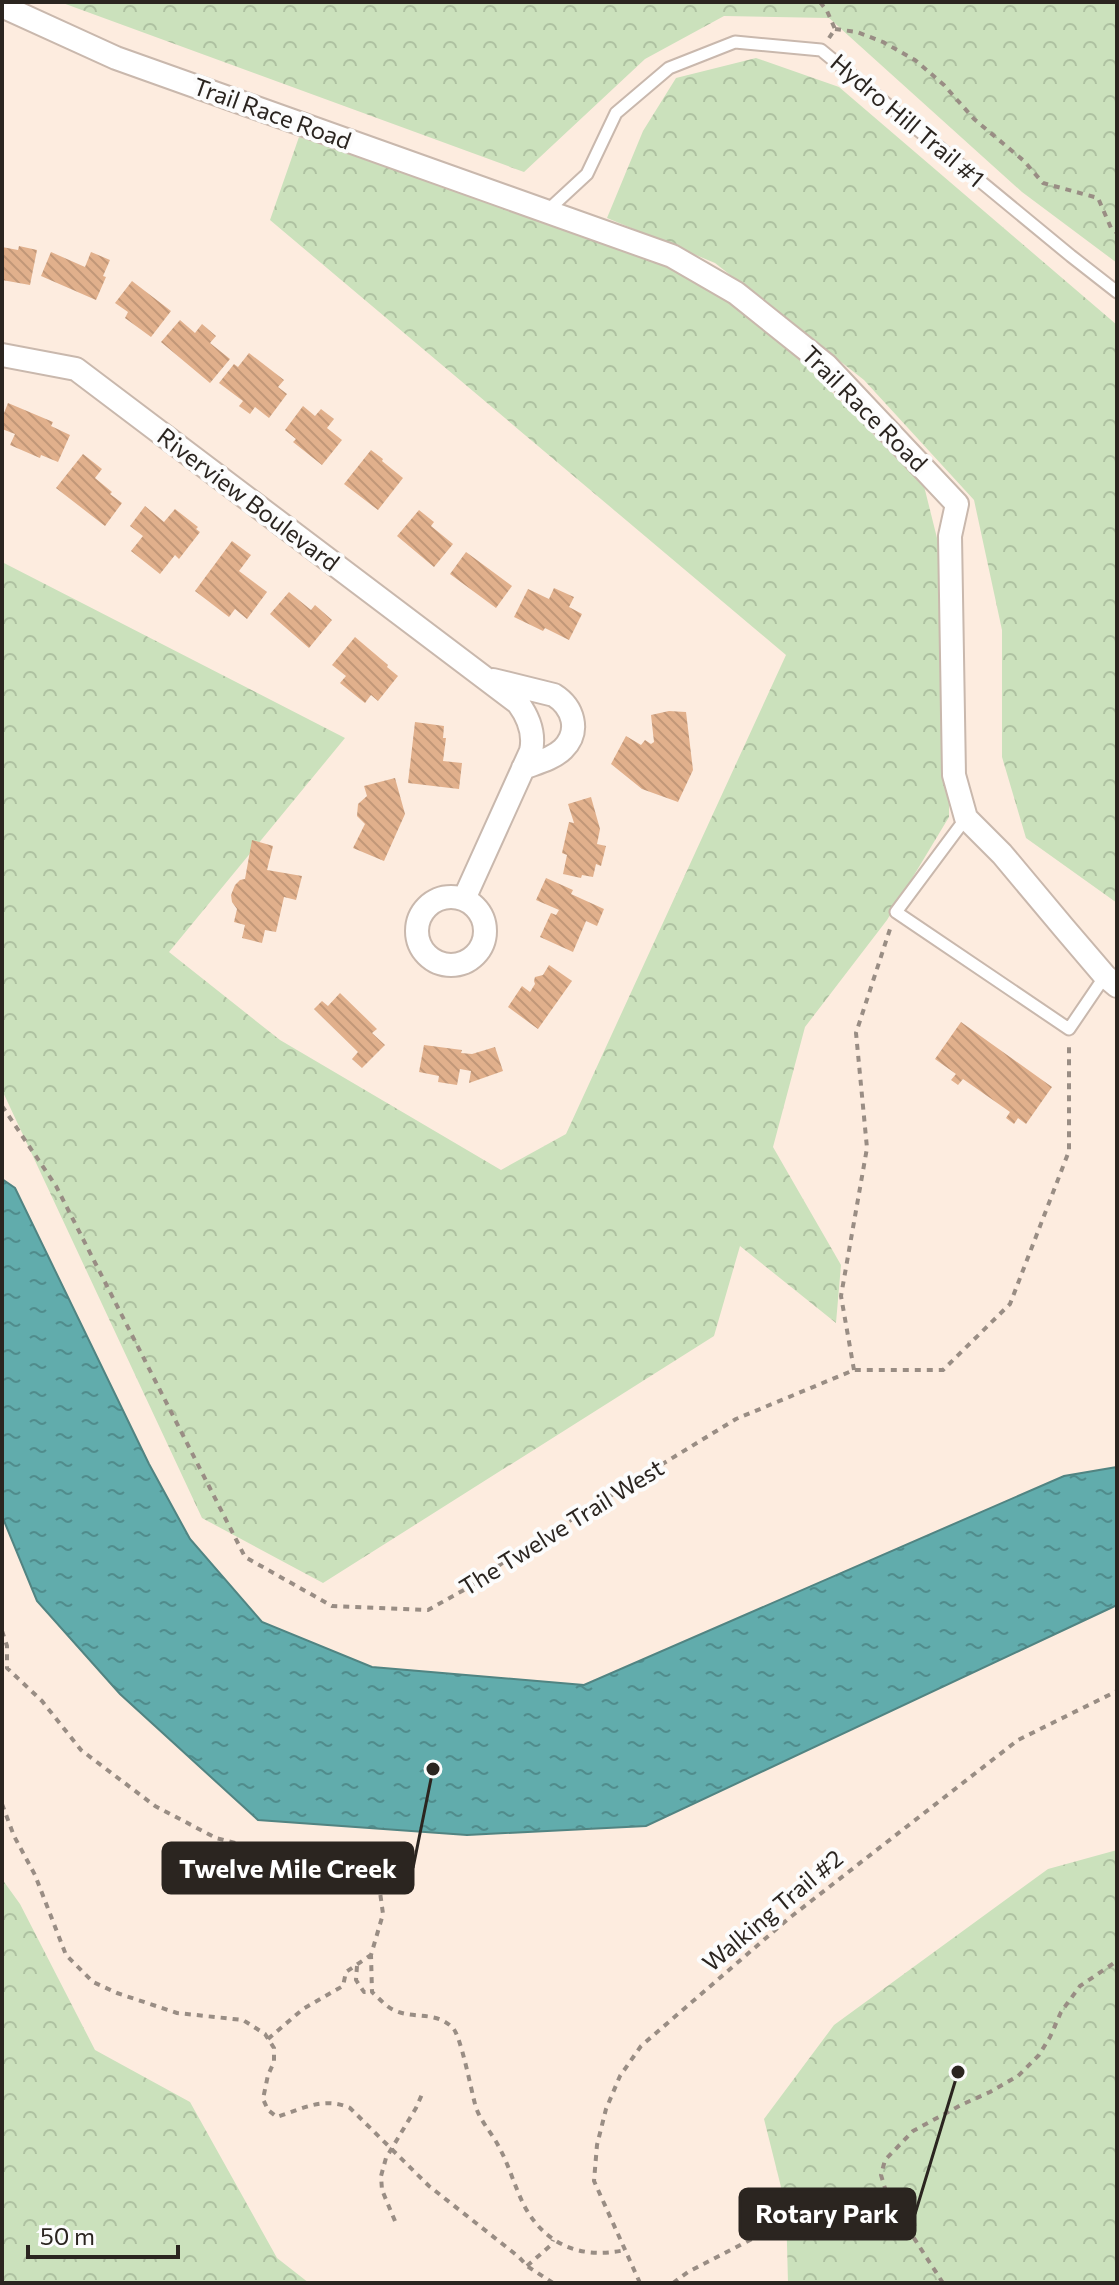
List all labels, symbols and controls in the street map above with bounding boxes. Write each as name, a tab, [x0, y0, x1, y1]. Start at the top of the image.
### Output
street label: Hydro Hill Trail #1	[825, 47, 991, 193]
street label: Trail Race Road	[190, 71, 355, 155]
street label: Trail Race Road	[796, 339, 934, 477]
street label: Riverview Boulevard	[152, 421, 346, 577]
street label: The Twelve Trail West	[454, 1452, 669, 1601]
callout: Twelve Mile Creek	[163, 1843, 413, 1893]
street label: Walking Trail #2	[696, 1843, 848, 1977]
text: Twelve Mile Creek	[179, 1852, 397, 1883]
callout: Rotary Park	[740, 2189, 915, 2239]
text: Rotary Park	[755, 2197, 899, 2228]
scale bar	[28, 2209, 178, 2259]
text: 50 m	[40, 2221, 95, 2250]

